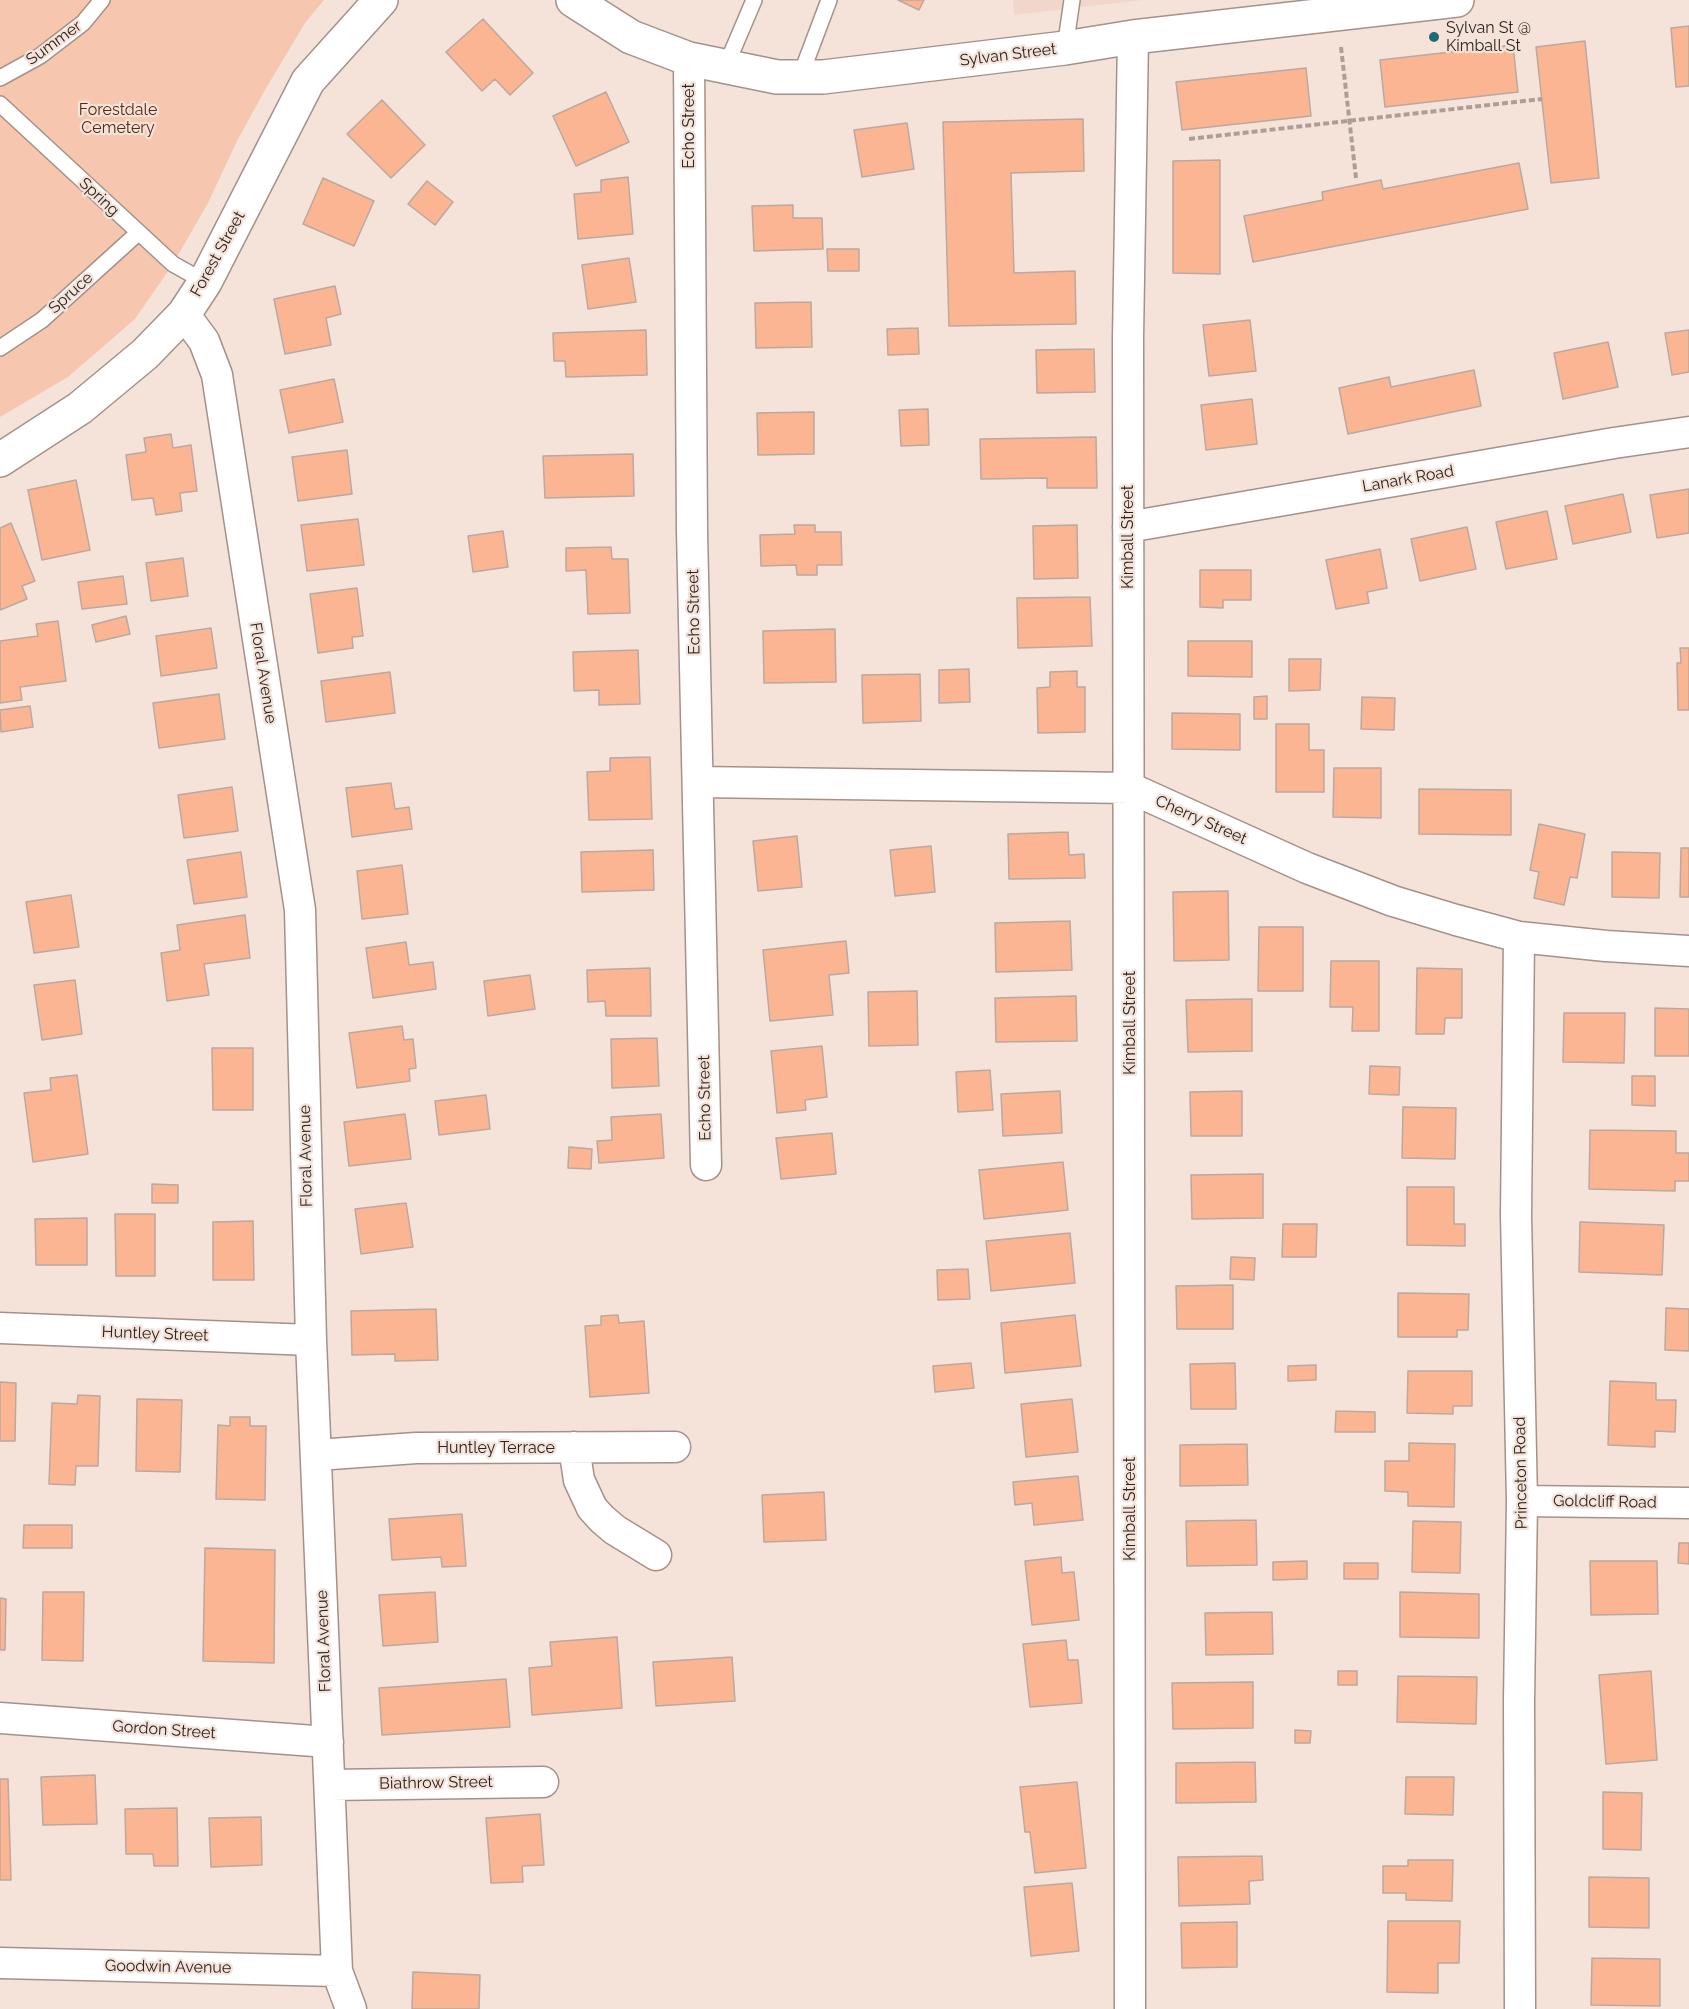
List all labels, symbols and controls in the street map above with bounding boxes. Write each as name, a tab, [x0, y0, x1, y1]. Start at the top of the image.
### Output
street label: Summer	[23, 17, 85, 69]
place label: Sylvan St @ Kimball St	[1446, 18, 1531, 56]
marker: Sylvan St @ Kimball St	[1427, 30, 1441, 44]
street label: Sylvan Street	[959, 40, 1057, 70]
street label: Echo Street	[679, 83, 699, 169]
park label: Forestdale Cemetery	[79, 100, 157, 138]
street label: Spring	[75, 174, 123, 220]
street label: Forest Street	[187, 208, 249, 300]
street label: Spruce	[45, 268, 97, 318]
street label: Lanark Road	[1361, 462, 1455, 496]
street label: Kimball Street	[1118, 485, 1138, 589]
street label: Echo Street	[684, 569, 704, 655]
street label: Floral Avenue	[246, 621, 280, 725]
street label: Cherry Street	[1152, 791, 1250, 849]
street label: Kimball Street	[1120, 971, 1140, 1075]
street label: Echo Street	[695, 1055, 715, 1141]
street label: Floral Avenue	[296, 1105, 316, 1207]
street label: Huntley Street	[101, 1323, 209, 1345]
street label: Princeton Road	[1510, 1416, 1532, 1530]
street label: Huntley Terrace	[437, 1438, 555, 1458]
street label: Kimball Street	[1120, 1457, 1140, 1561]
street label: Goldcliff Road	[1553, 1491, 1657, 1513]
street label: Floral Avenue	[313, 1590, 335, 1692]
street label: Gordon Street	[112, 1717, 216, 1743]
street label: Biathrow Street	[379, 1772, 493, 1794]
street label: Goodwin Avenue	[105, 1956, 231, 1978]

